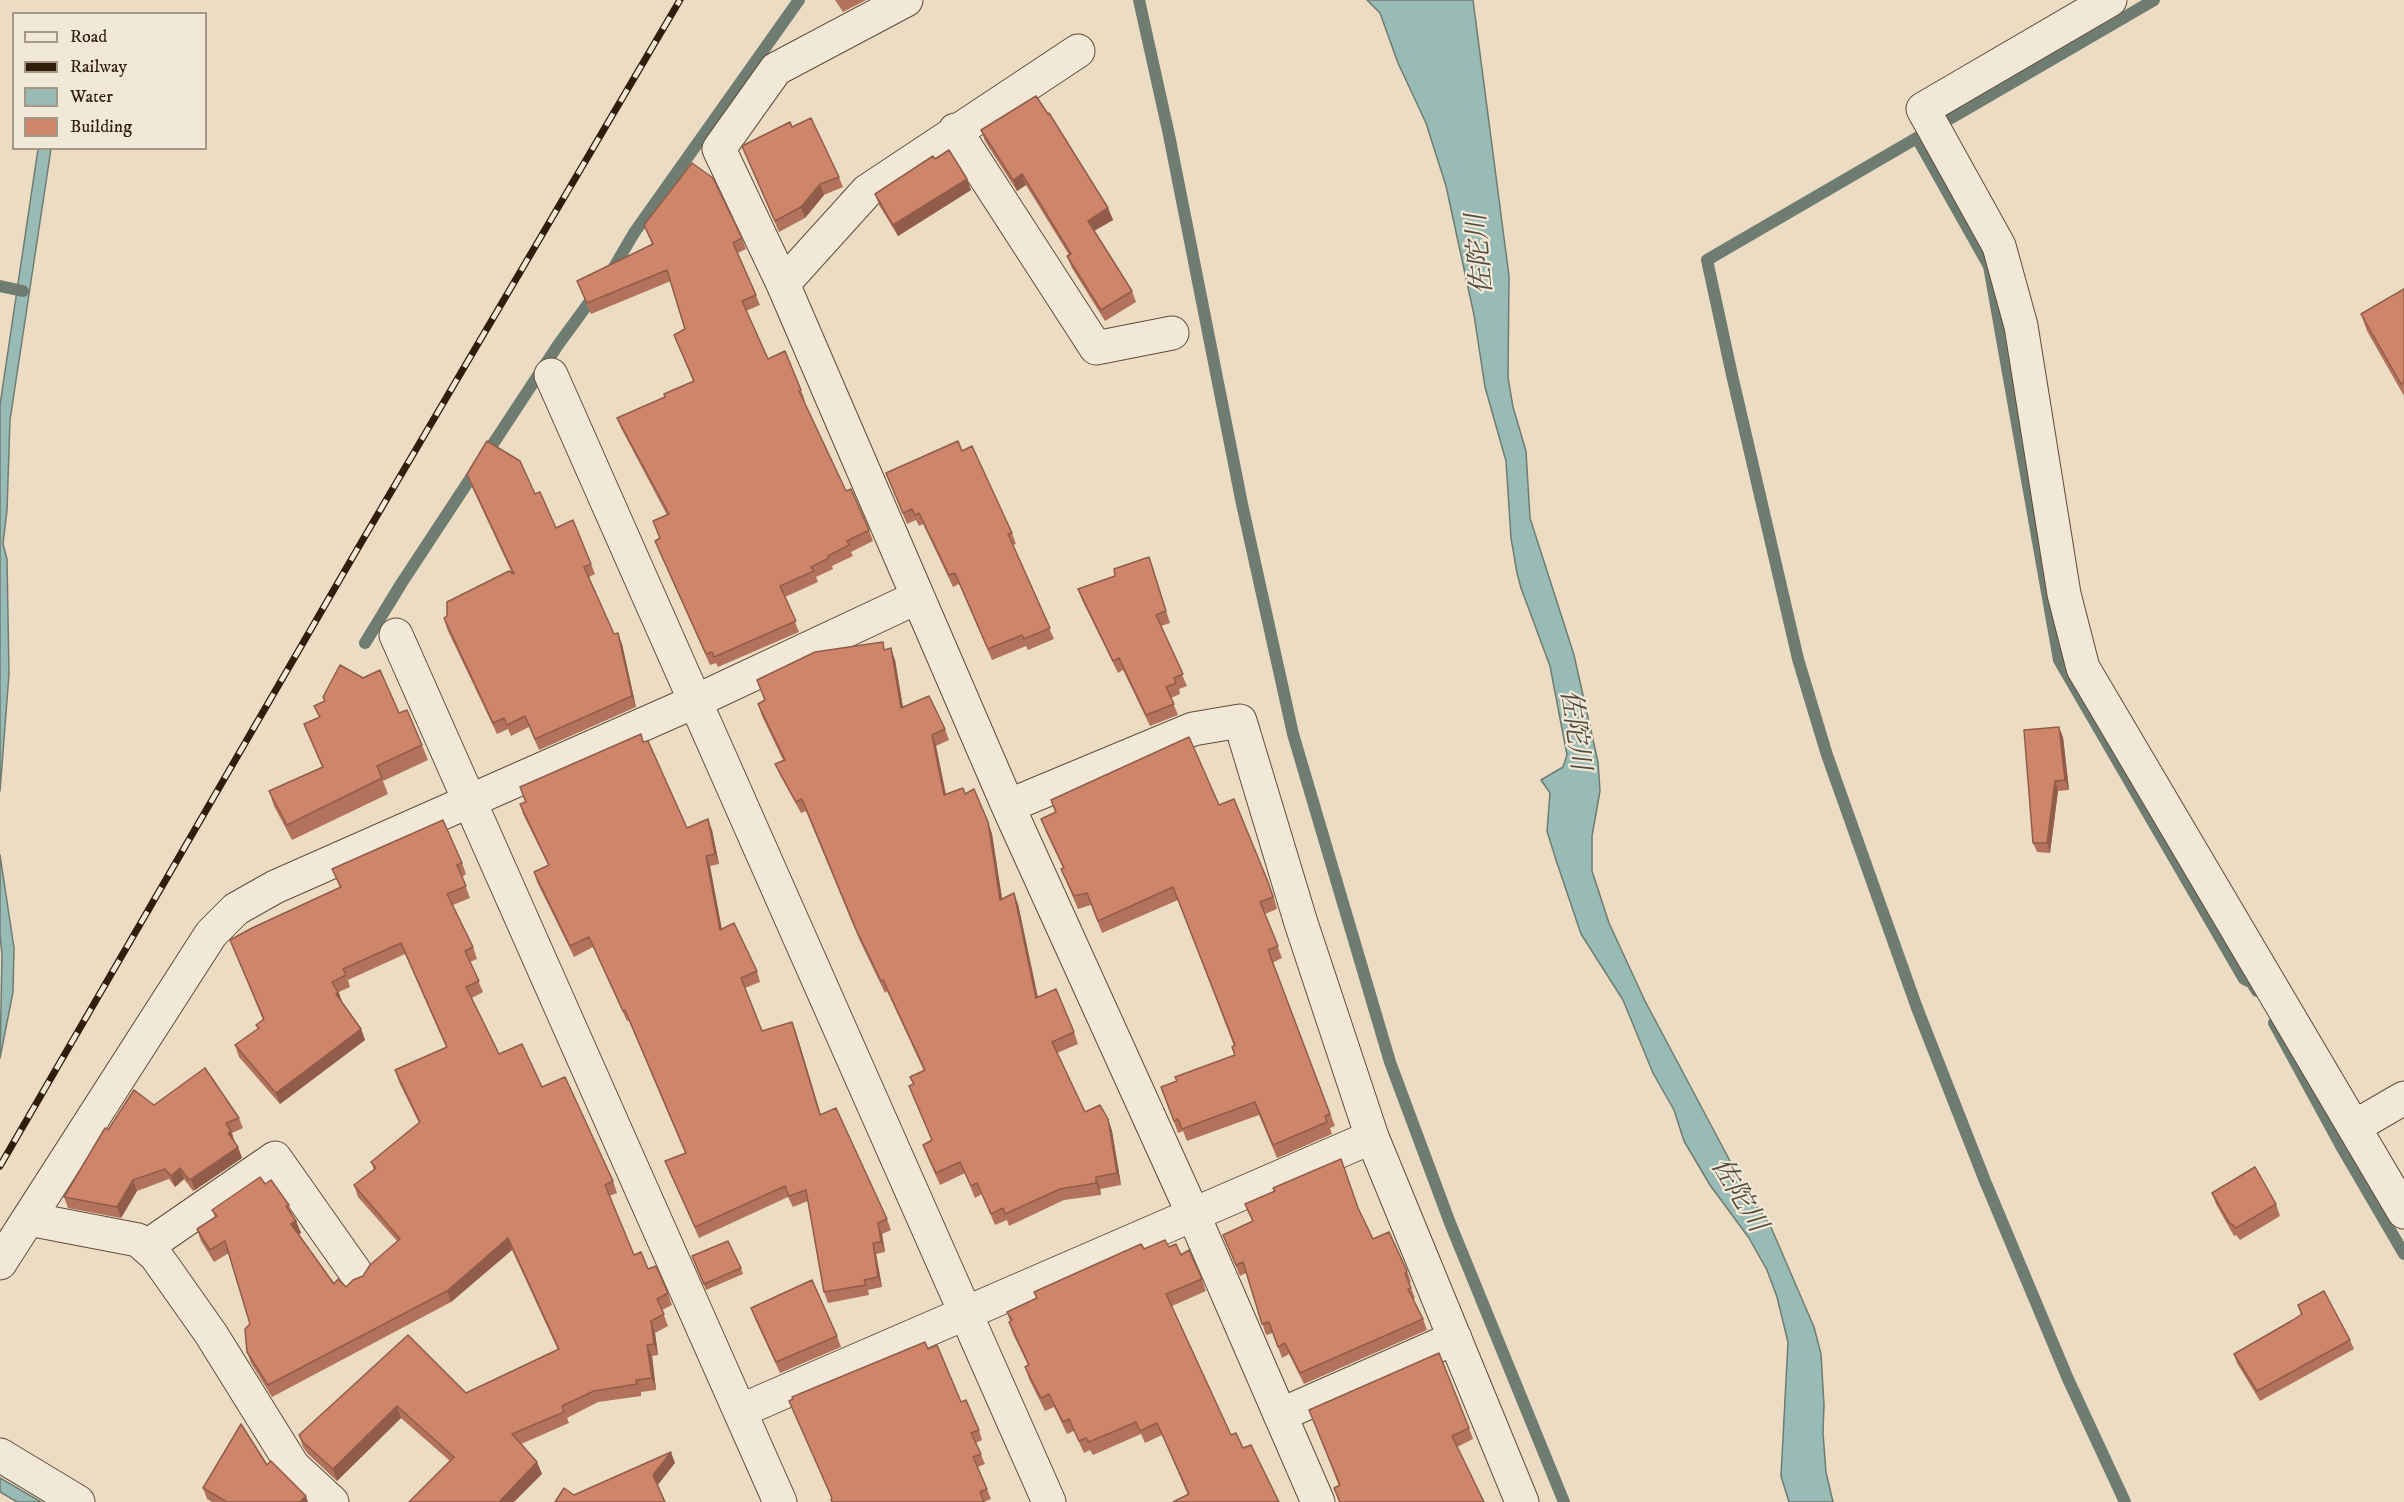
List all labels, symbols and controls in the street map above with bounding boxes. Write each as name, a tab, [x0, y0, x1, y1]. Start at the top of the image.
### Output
legend	[12, 12, 207, 150]
text: Road	[70, 26, 107, 48]
text: Railway	[70, 56, 127, 78]
text: Water	[70, 86, 113, 108]
text: Building	[70, 116, 132, 138]
water label: 佐陀川	[1462, 212, 1502, 296]
water label: 佐陀川	[1551, 688, 1595, 772]
water label: 佐陀川	[1702, 1153, 1772, 1239]

